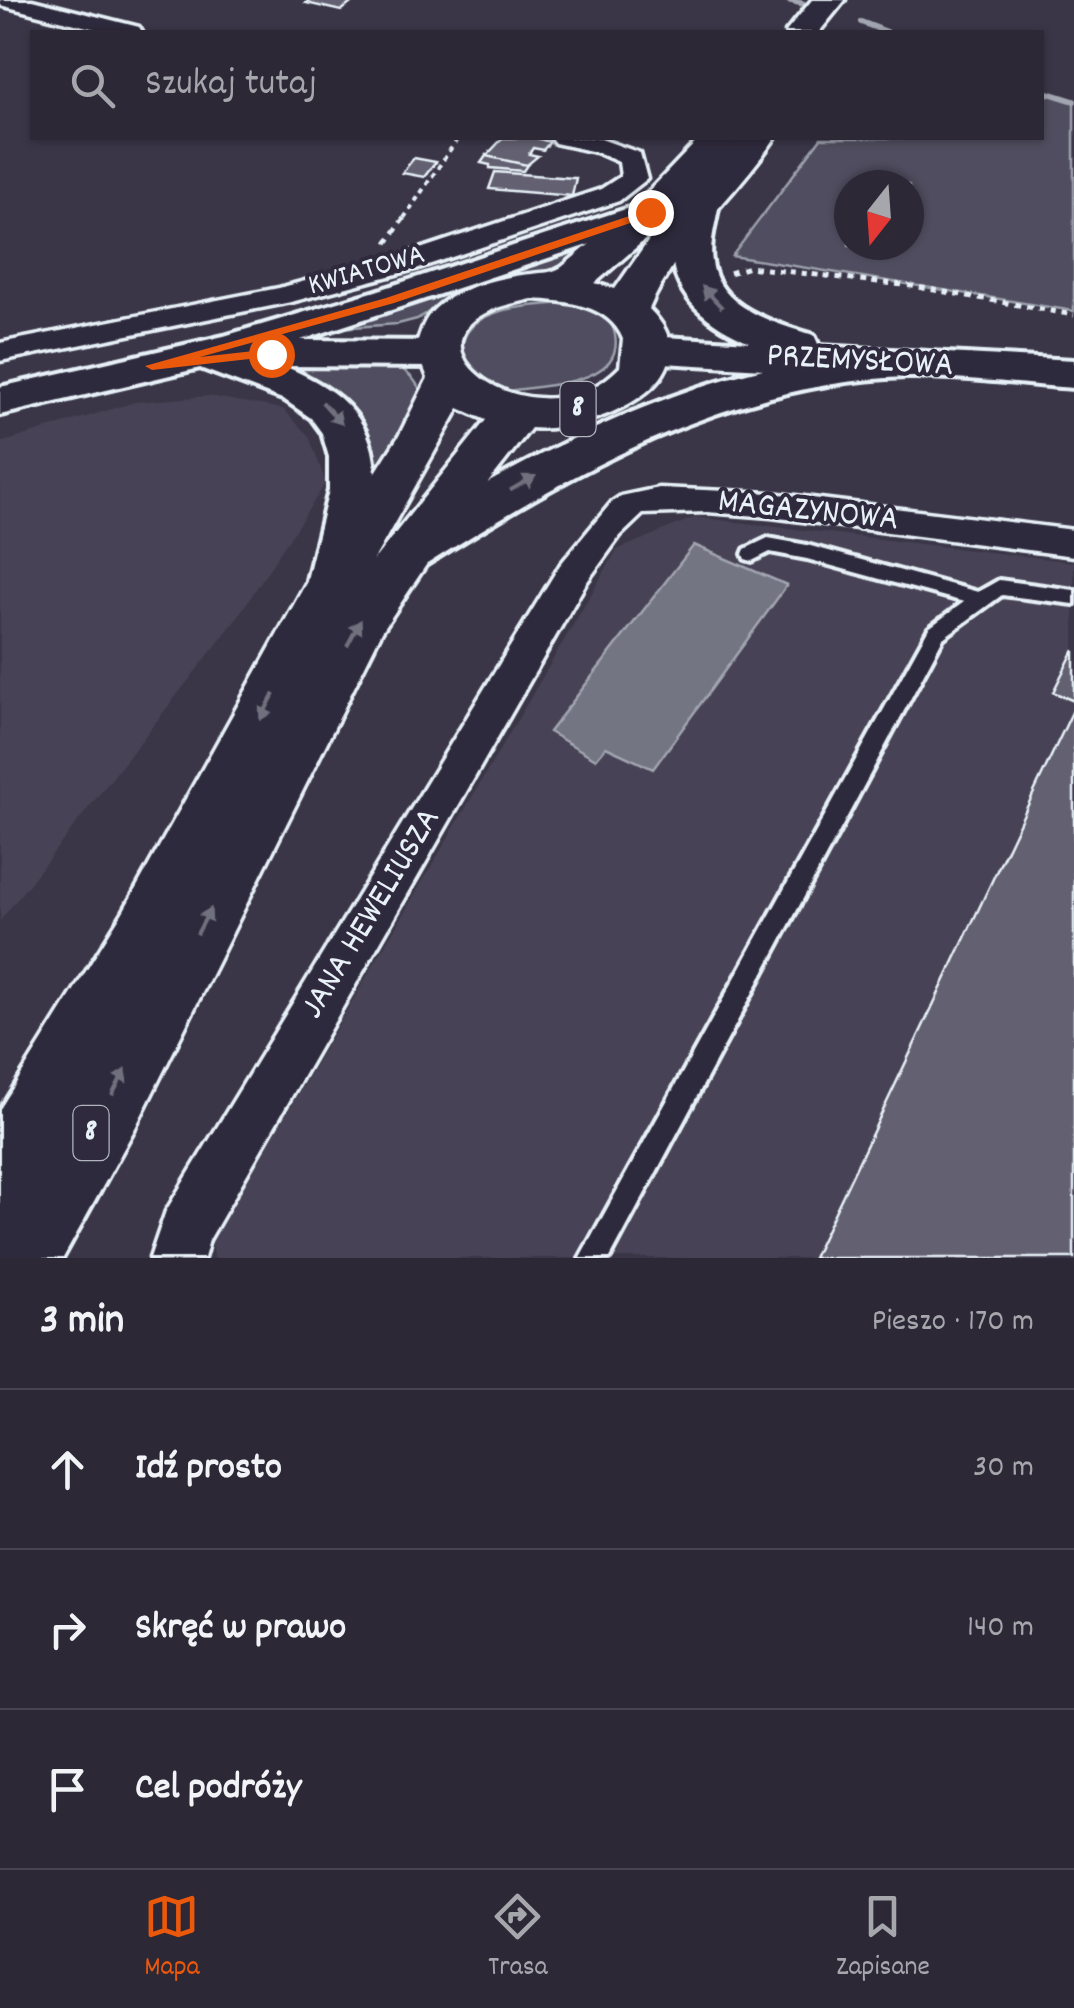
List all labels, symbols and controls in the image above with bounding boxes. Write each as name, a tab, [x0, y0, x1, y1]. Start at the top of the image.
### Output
search box	[30, 30, 1044, 140]
icon: search	[65, 58, 120, 113]
text: Szukaj tutaj	[145, 58, 317, 113]
north arrow	[834, 170, 924, 260]
route end	[628, 190, 674, 236]
street label: KWIATOWA	[304, 235, 430, 309]
one-way arrow	[701, 285, 724, 309]
route start	[249, 332, 295, 378]
street label: PRZEMYSŁOWA	[765, 332, 955, 392]
road number: 8	[560, 382, 596, 436]
one-way arrow	[321, 400, 343, 425]
one-way arrow	[509, 475, 537, 492]
street label: MAGAZYNOWA	[715, 478, 901, 546]
one-way arrow	[346, 618, 363, 647]
one-way arrow	[259, 693, 276, 722]
street label: JANA HEWELIUSZA	[289, 799, 455, 1029]
one-way arrow	[195, 906, 212, 935]
one-way arrow	[110, 1067, 127, 1096]
road number: 8	[74, 1106, 108, 1160]
text: 3 min	[40, 1293, 124, 1353]
text: Pieszo · 170 m	[872, 1300, 1034, 1346]
icon: ahead	[40, 1442, 95, 1497]
text: Idź prosto	[135, 1442, 282, 1497]
text: 30 m	[973, 1446, 1034, 1492]
icon: right	[40, 1602, 95, 1657]
text: Skręć w prawo	[135, 1602, 346, 1657]
text: 140 m	[967, 1606, 1034, 1652]
icon: arrive	[40, 1762, 95, 1817]
text: Cel podróży	[135, 1762, 301, 1817]
tab: Mapa	[144, 1889, 200, 1989]
tab: Trasa	[488, 1889, 548, 1989]
tab: Zapisane	[836, 1889, 930, 1989]

